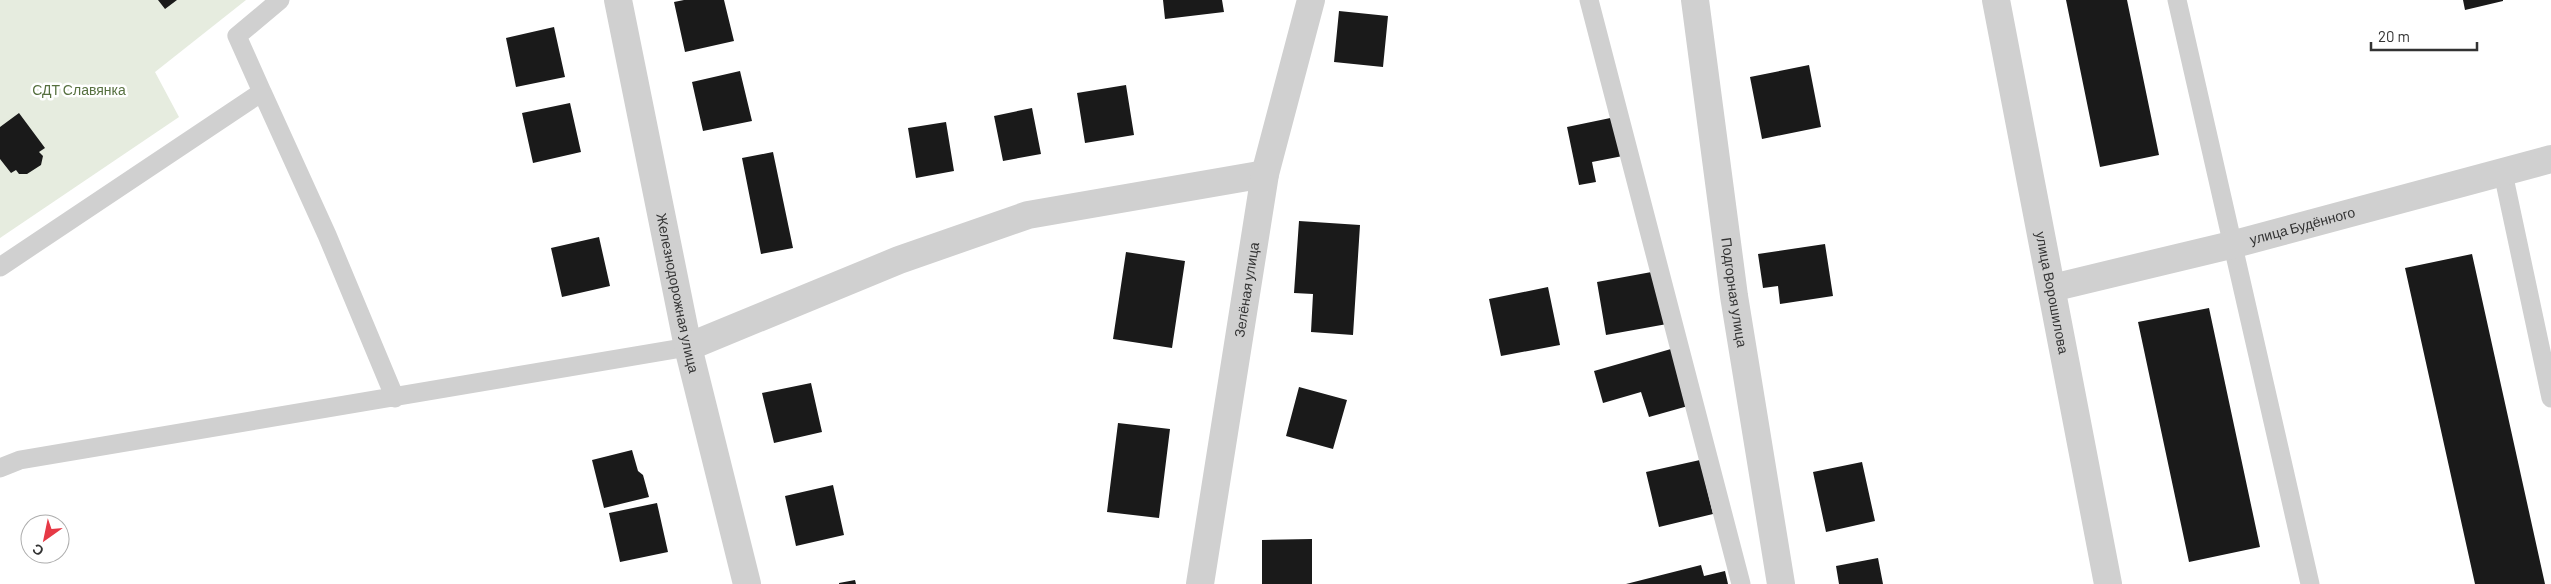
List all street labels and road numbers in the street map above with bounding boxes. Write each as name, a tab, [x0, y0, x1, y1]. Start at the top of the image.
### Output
street label: улица Будённого	[2248, 203, 2357, 248]
street label: Железнодорожная улица	[653, 212, 703, 375]
street label: улица Ворошилова	[2033, 230, 2073, 355]
street label: Подгорная улица	[1718, 236, 1751, 349]
street label: Зелёная улица	[1230, 241, 1262, 338]

